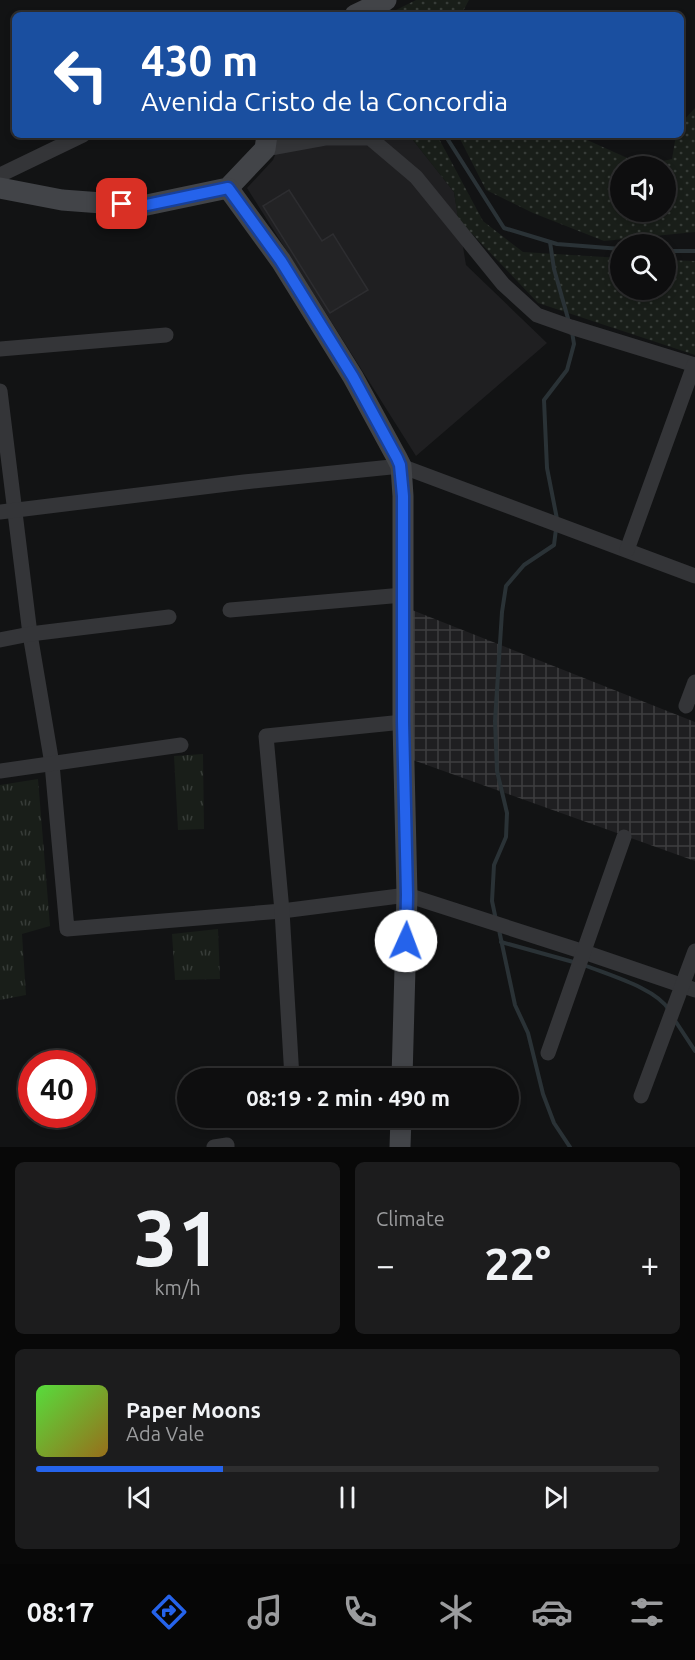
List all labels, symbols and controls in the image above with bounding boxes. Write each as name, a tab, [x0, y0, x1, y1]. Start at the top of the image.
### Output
icon: left	[42, 36, 120, 114]
text: 430 m	[141, 37, 258, 84]
text: Avenida Cristo de la Concordia	[141, 86, 508, 116]
map controls	[610, 156, 676, 300]
button: sound	[610, 156, 676, 222]
pin	[96, 178, 147, 229]
icon: arrive	[105, 187, 138, 220]
button: search	[610, 234, 676, 300]
position arrow	[374, 909, 438, 973]
speed limit sign: 40	[18, 1050, 96, 1128]
text: 08:19 · 2 min · 490 m	[246, 1085, 450, 1110]
text: 31	[134, 1193, 221, 1281]
text: Climate	[376, 1207, 445, 1230]
text: 22°	[484, 1238, 551, 1289]
text: −	[376, 1246, 395, 1283]
text: +	[640, 1246, 659, 1283]
text: km/h	[154, 1276, 201, 1299]
text: Paper Moons	[126, 1397, 261, 1422]
text: Ada Vale	[126, 1422, 204, 1445]
icon: previous	[123, 1481, 156, 1514]
icon: pause	[331, 1481, 364, 1514]
icon: next	[539, 1481, 572, 1514]
icon: directions	[148, 1591, 190, 1633]
icon: music	[244, 1591, 286, 1633]
icon: phone	[339, 1591, 381, 1633]
icon: climate	[435, 1591, 477, 1633]
icon: car	[531, 1591, 573, 1633]
icon: filters	[626, 1591, 668, 1633]
text: 08:17	[27, 1597, 94, 1627]

